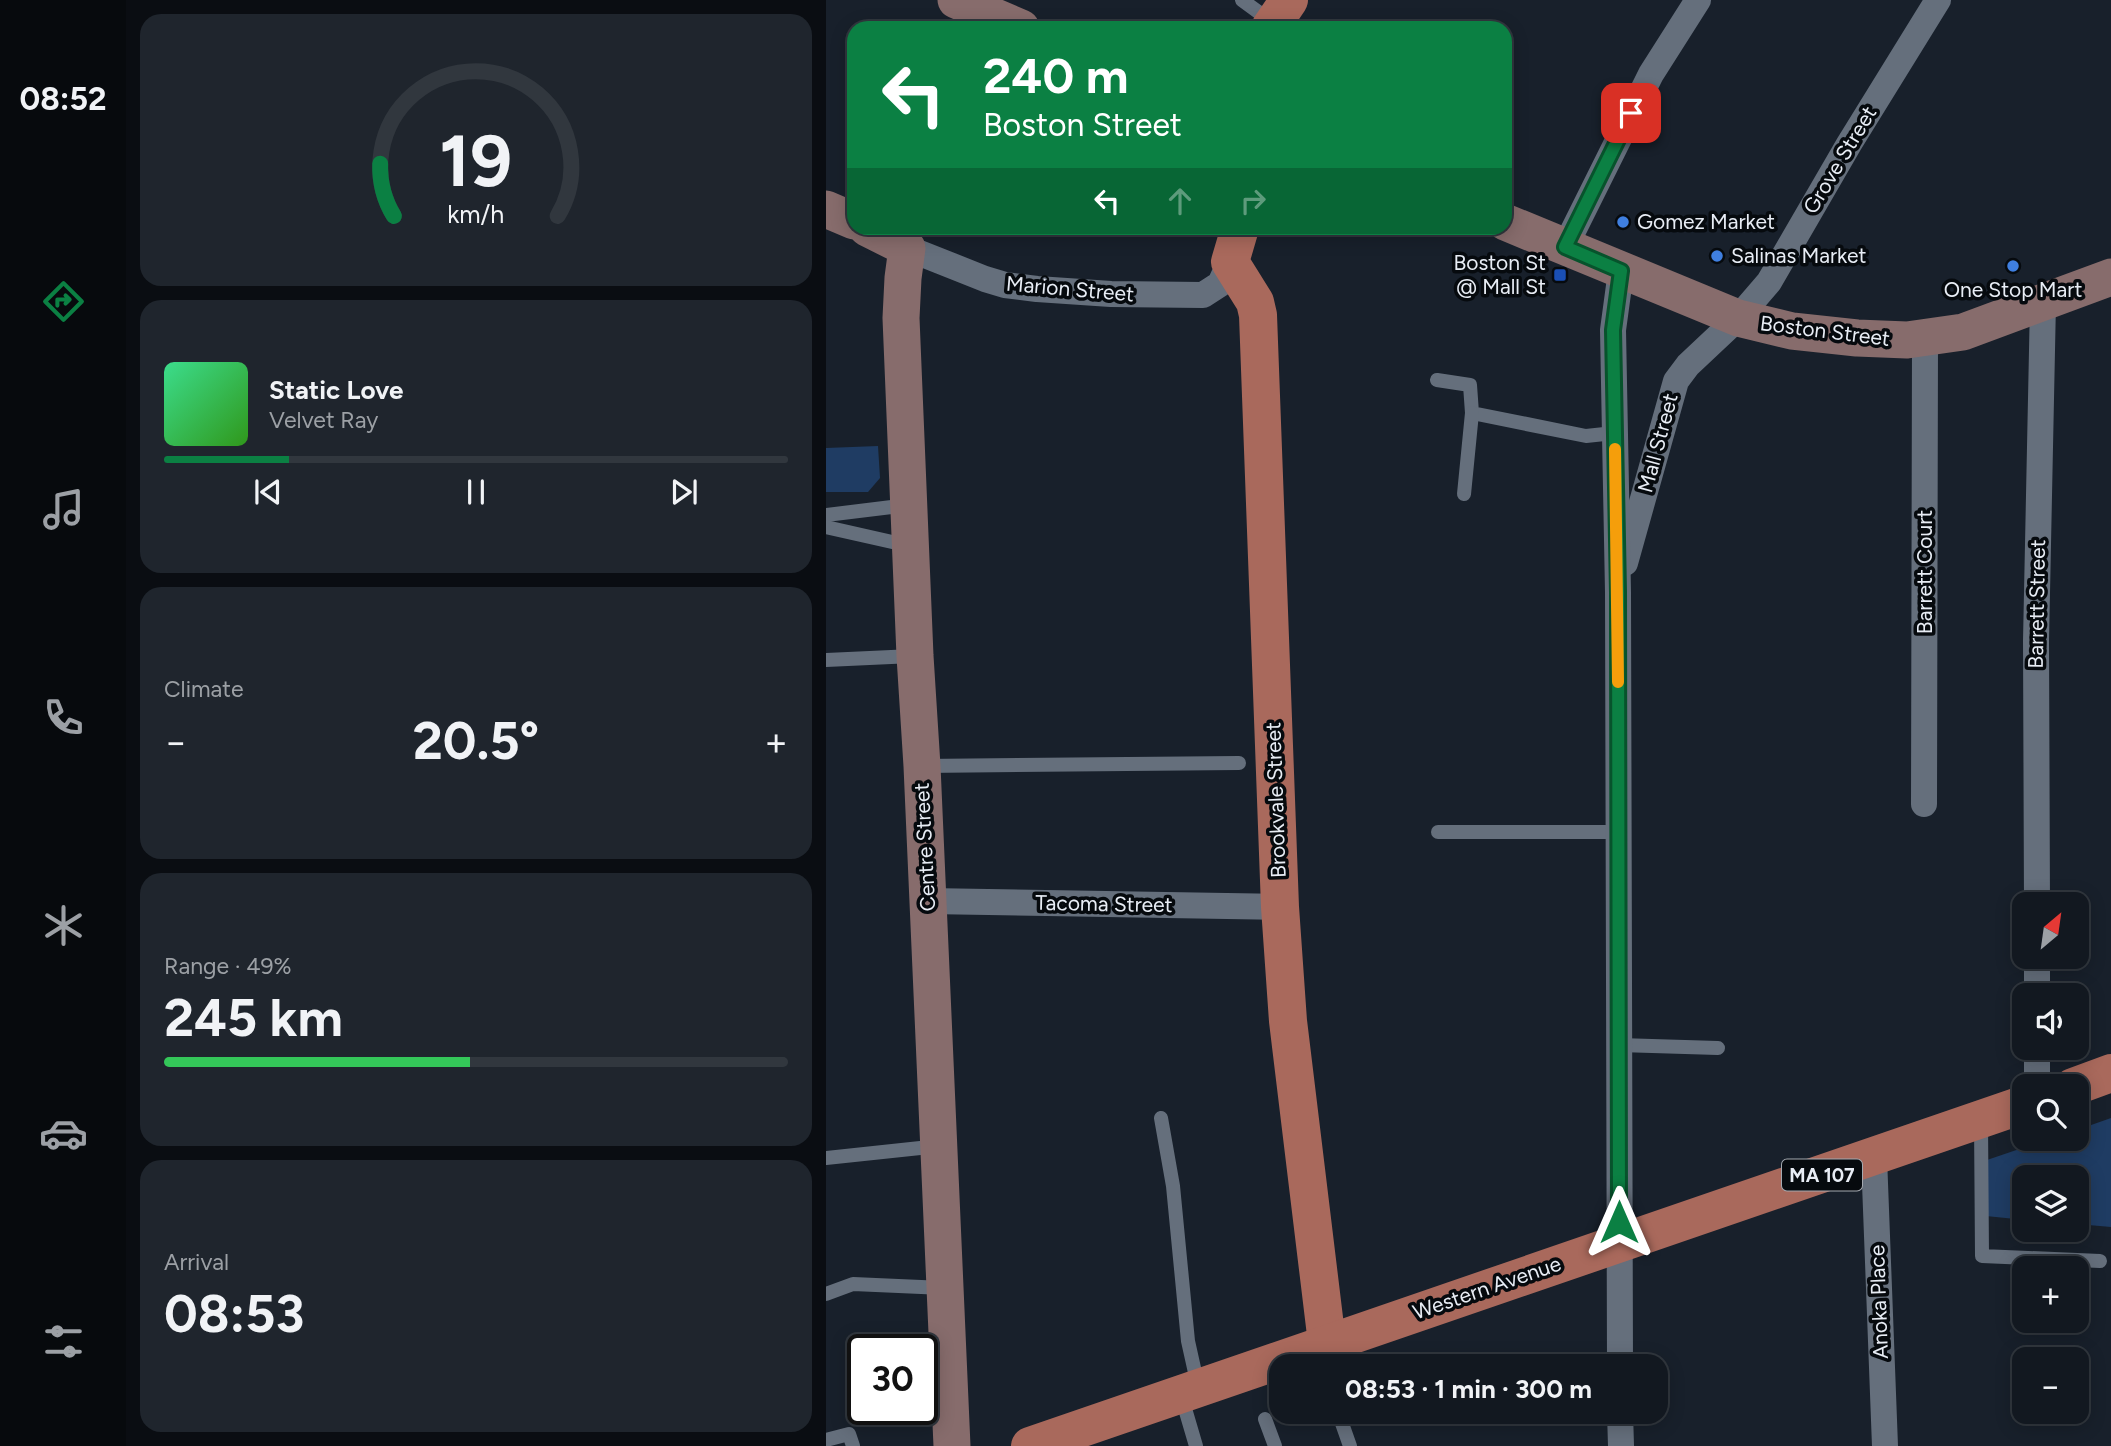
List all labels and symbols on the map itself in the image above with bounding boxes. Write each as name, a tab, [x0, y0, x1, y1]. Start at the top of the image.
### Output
pin	[1601, 83, 1661, 143]
street label: Grove Street	[1798, 101, 1881, 218]
place label: Gomez Market	[1637, 209, 1775, 234]
marker: Gomez Market	[1615, 214, 1631, 230]
place label: Salinas Market	[1731, 243, 1866, 268]
marker: Salinas Market	[1709, 248, 1725, 264]
place label: Boston St @ Mall St	[1453, 250, 1546, 299]
marker: One Stop Mart	[2005, 258, 2021, 274]
marker: Boston St @ Mall St	[1552, 267, 1568, 283]
street label: Marion Street	[1005, 270, 1135, 307]
place label: One Stop Mart	[1944, 277, 2082, 302]
street label: Boston Street	[1759, 310, 1891, 351]
street label: Mall Street	[1632, 390, 1683, 495]
street label: Barrett Court	[1912, 510, 1937, 634]
street label: Barrett Street	[2023, 539, 2050, 669]
street label: Brookvale Street	[1260, 722, 1291, 878]
street label: Centre Street	[909, 782, 940, 912]
street label: Tacoma Street	[1035, 890, 1173, 917]
north arrow	[2012, 892, 2090, 970]
road number: MA 107	[1782, 1160, 1862, 1190]
position arrow	[1582, 1185, 1656, 1259]
street label: Anoka Place	[1864, 1244, 1893, 1360]
street label: Western Avenue	[1410, 1250, 1564, 1325]
speed limit sign: 30	[847, 1334, 938, 1425]

